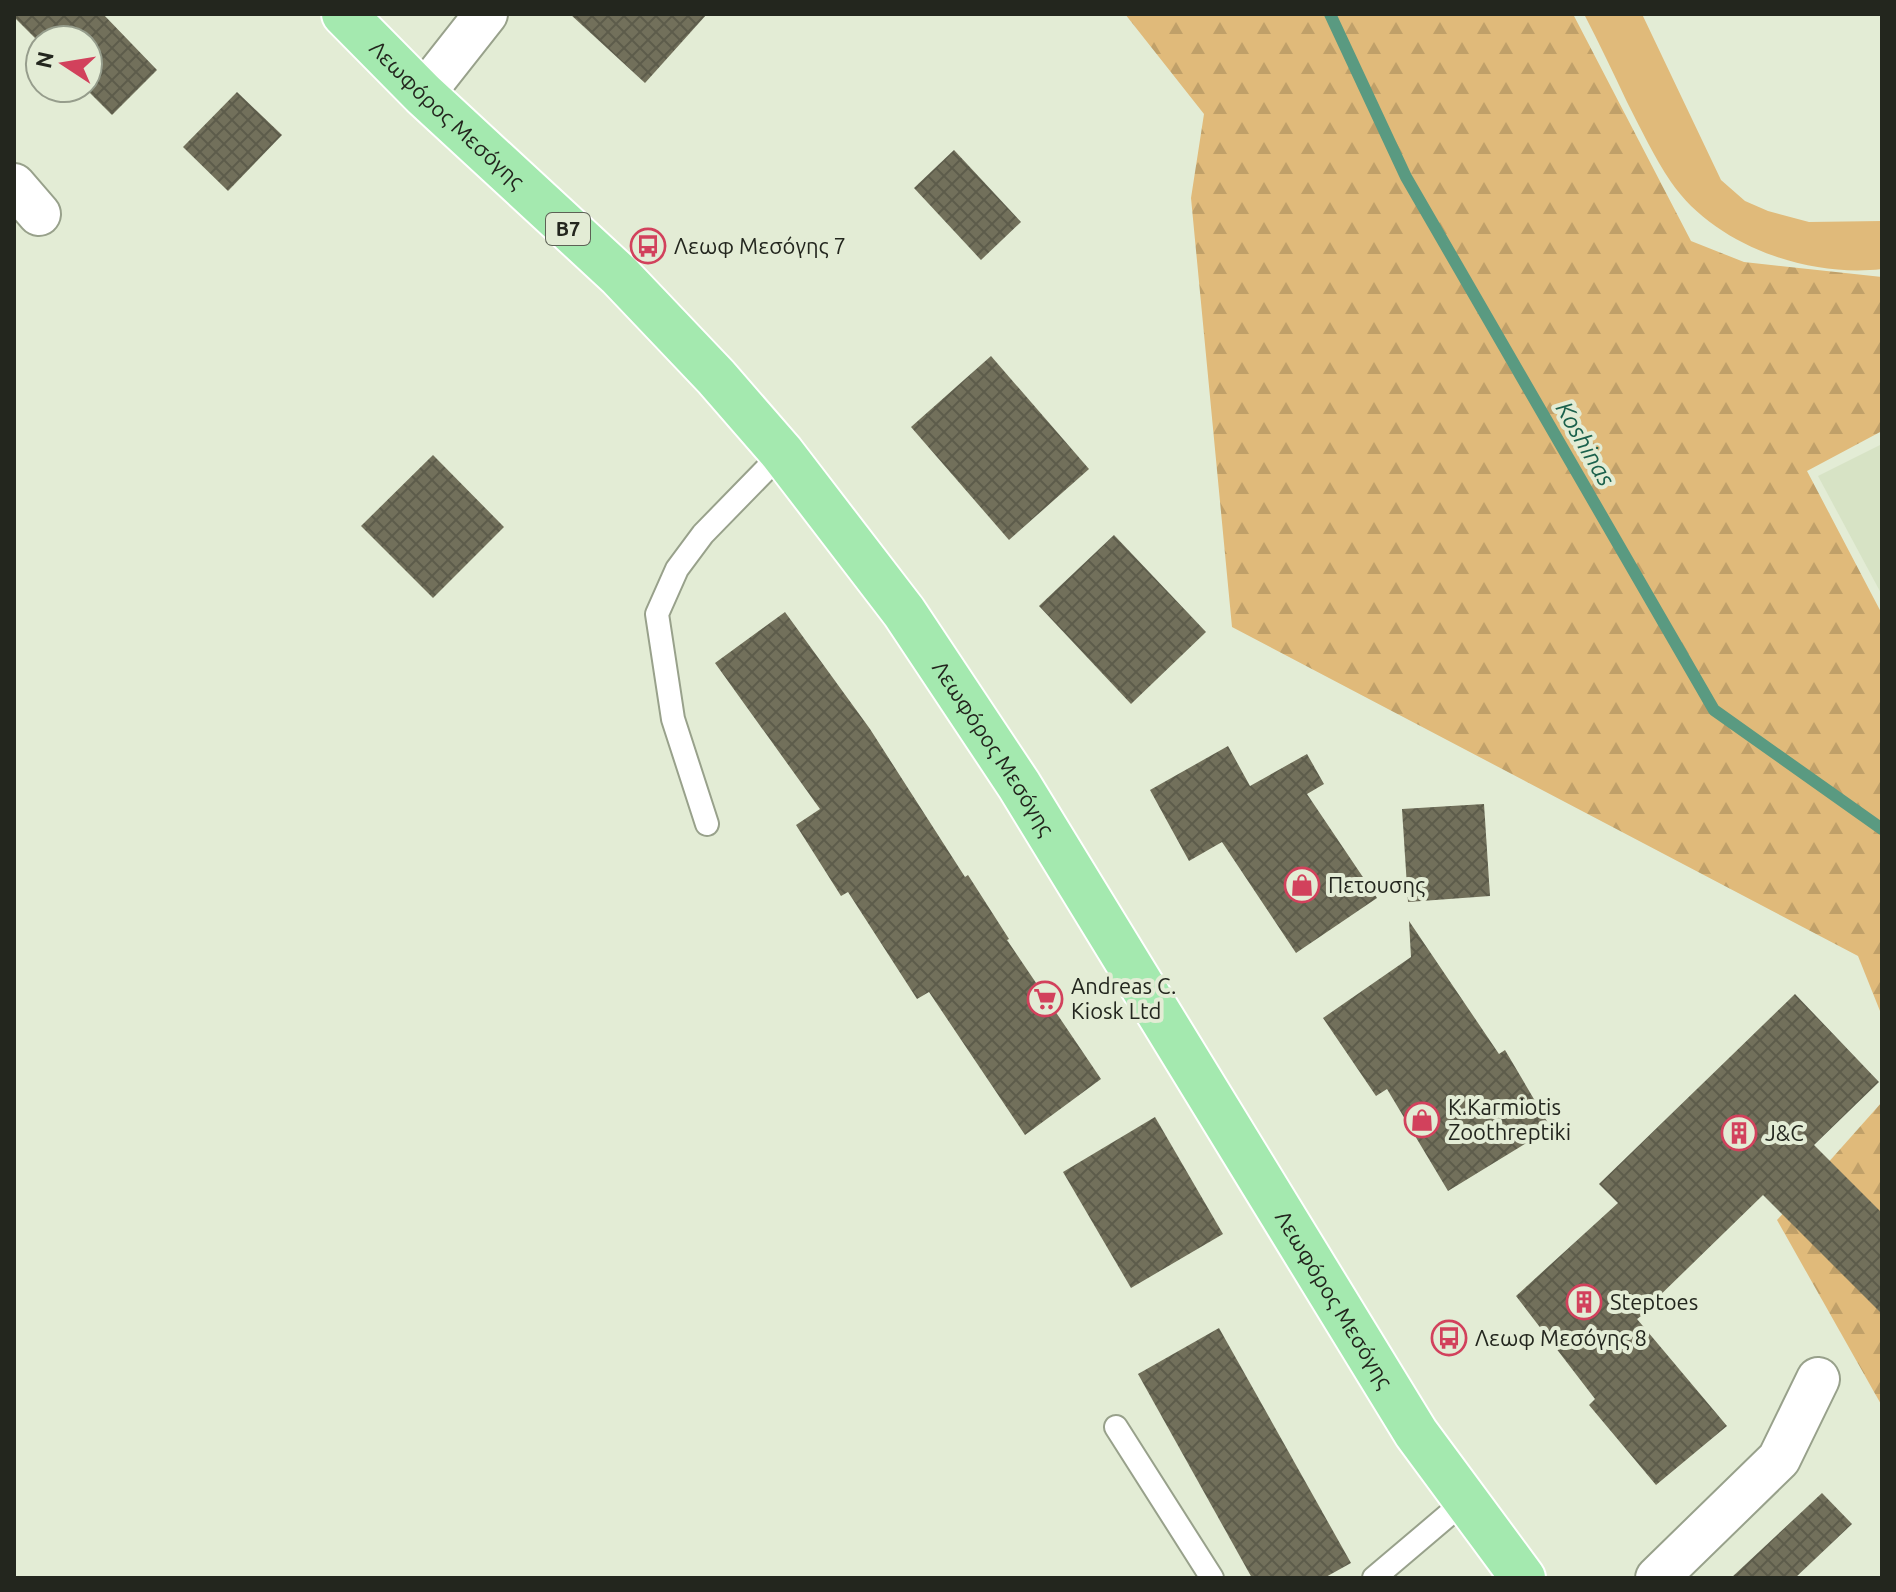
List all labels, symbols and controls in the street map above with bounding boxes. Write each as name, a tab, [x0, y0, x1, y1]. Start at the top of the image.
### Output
north arrow	[24, 24, 104, 104]
street label: Λεωφόρος Μεσόγης	[365, 35, 530, 194]
text: N	[30, 49, 58, 70]
road number: B7	[546, 213, 590, 245]
bus stop icon: Λεωφ Μεσόγης 7	[629, 227, 667, 265]
place label: Λεωφ Μεσόγης 7	[674, 233, 846, 259]
water label: Koshinas	[1551, 397, 1620, 491]
street label: Λεωφόρος Μεσόγης	[928, 656, 1060, 840]
shop icon: Πετουσης	[1283, 866, 1321, 904]
place label: Πετουσης	[1328, 872, 1425, 898]
place label: Andreas C. Kiosk Ltd	[1071, 973, 1176, 1023]
supermarket icon: Andreas C. Kiosk Ltd	[1026, 980, 1064, 1018]
place label: K.Karmiotis Zoothreptiki	[1448, 1094, 1571, 1144]
shop icon: K.Karmiotis Zoothreptiki	[1403, 1101, 1441, 1139]
building icon: J&C	[1720, 1114, 1758, 1152]
place label: J&C	[1765, 1120, 1804, 1145]
street label: Λεωφόρος Μεσόγης	[1271, 1206, 1398, 1393]
building icon: Steptoes	[1565, 1283, 1603, 1321]
place label: Steptoes	[1610, 1289, 1698, 1314]
bus stop icon: Λεωφ Μεσόγης 8	[1430, 1319, 1468, 1357]
place label: Λεωφ Μεσόγης 8	[1475, 1325, 1647, 1351]

